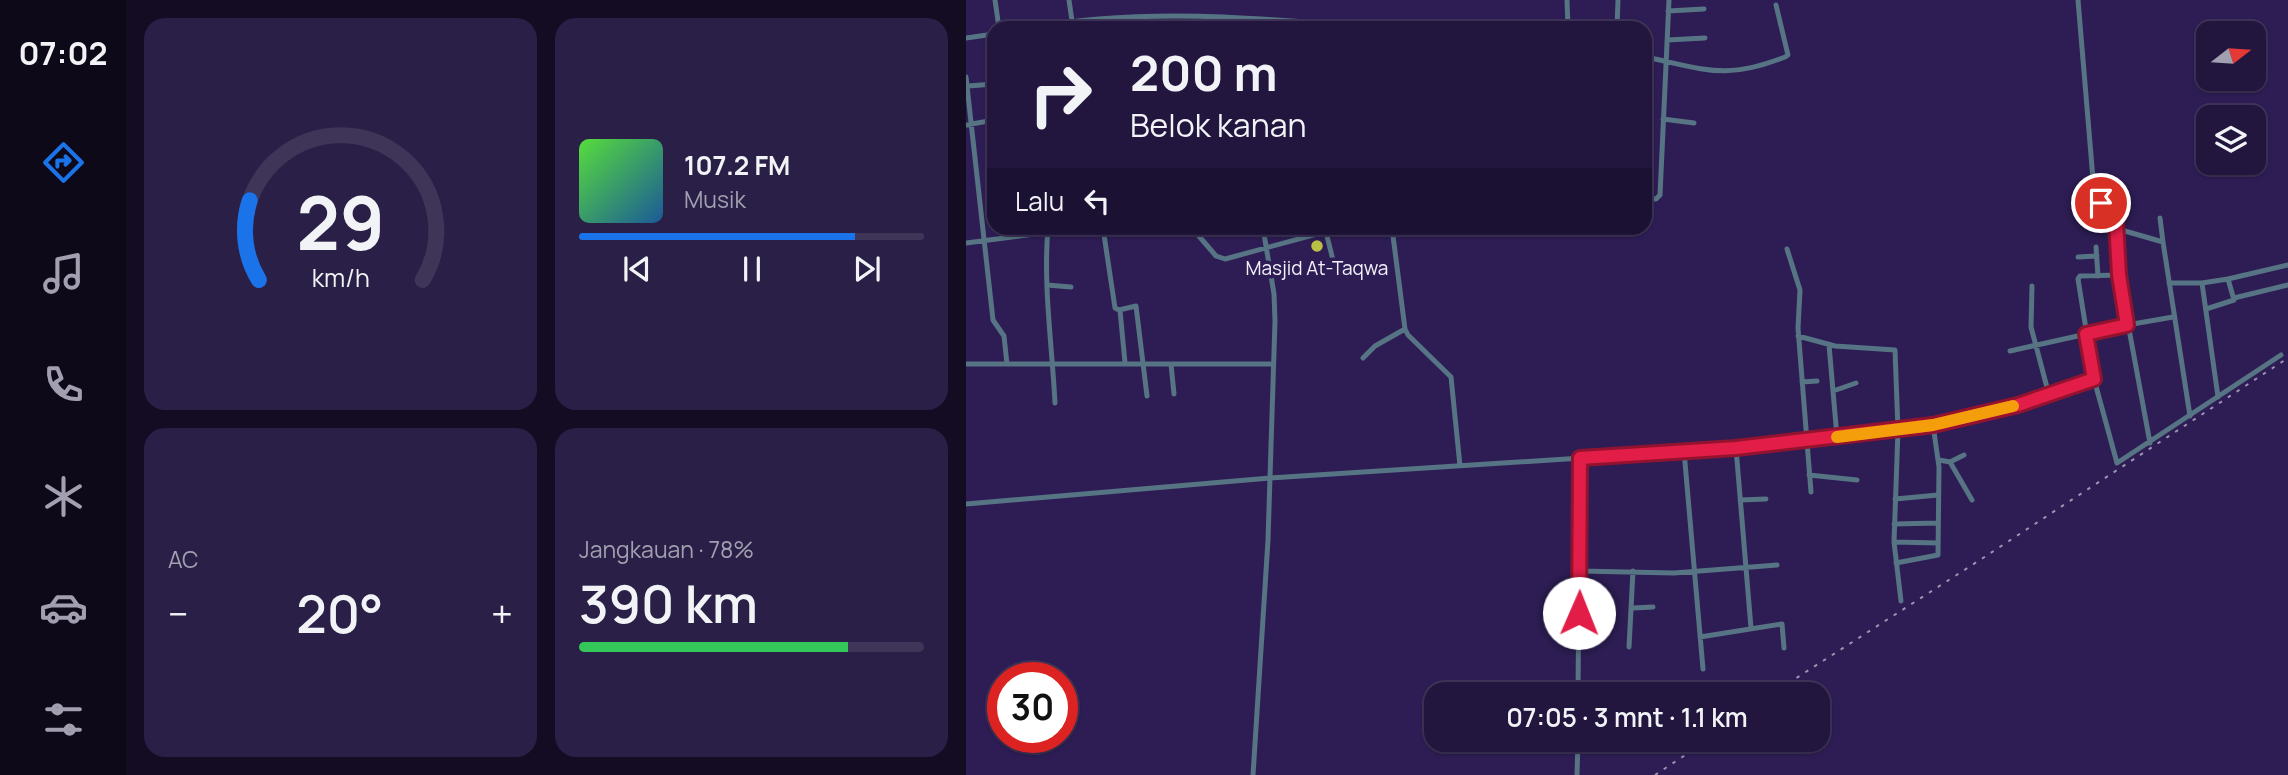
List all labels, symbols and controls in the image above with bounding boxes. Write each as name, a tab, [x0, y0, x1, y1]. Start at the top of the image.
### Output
north arrow	[2196, 21, 2266, 91]
map controls	[2196, 21, 2266, 175]
text: 07:02	[18, 31, 108, 75]
text: 200 m	[1130, 39, 1278, 106]
icon: right	[1015, 49, 1106, 140]
text: Belok kanan	[1130, 103, 1306, 147]
button: layers	[2196, 105, 2266, 175]
icon: directions	[39, 138, 88, 187]
text: 107.2 FM	[684, 147, 790, 183]
text: 29	[296, 172, 385, 272]
pin	[2071, 173, 2131, 233]
icon: left	[1078, 182, 1116, 220]
text: Musik	[684, 183, 746, 215]
text: Lalu	[1015, 183, 1064, 219]
icon: arrive	[2082, 184, 2120, 222]
marker: Masjid At-Taqwa	[1309, 238, 1325, 254]
icon: music	[39, 249, 88, 298]
icon: previous	[618, 250, 656, 288]
icon: pause	[733, 250, 771, 288]
icon: next	[848, 250, 886, 288]
place label: Masjid At-Taqwa	[1246, 255, 1388, 281]
text: km/h	[311, 260, 370, 295]
icon: phone	[39, 360, 88, 409]
icon: climate	[39, 472, 88, 521]
text: Jangkauan · 78%	[579, 533, 754, 565]
text: AC	[168, 543, 199, 575]
text: 390 km	[579, 568, 758, 639]
position arrow	[1542, 576, 1616, 650]
text: 20°	[296, 578, 383, 649]
icon: car	[39, 583, 88, 632]
text: −	[168, 587, 189, 639]
text: +	[491, 587, 513, 639]
speed limit sign: 30	[987, 662, 1078, 753]
icon: filters	[39, 695, 88, 744]
text: 07:05 · 3 mnt · 1.1 km	[1506, 699, 1748, 735]

